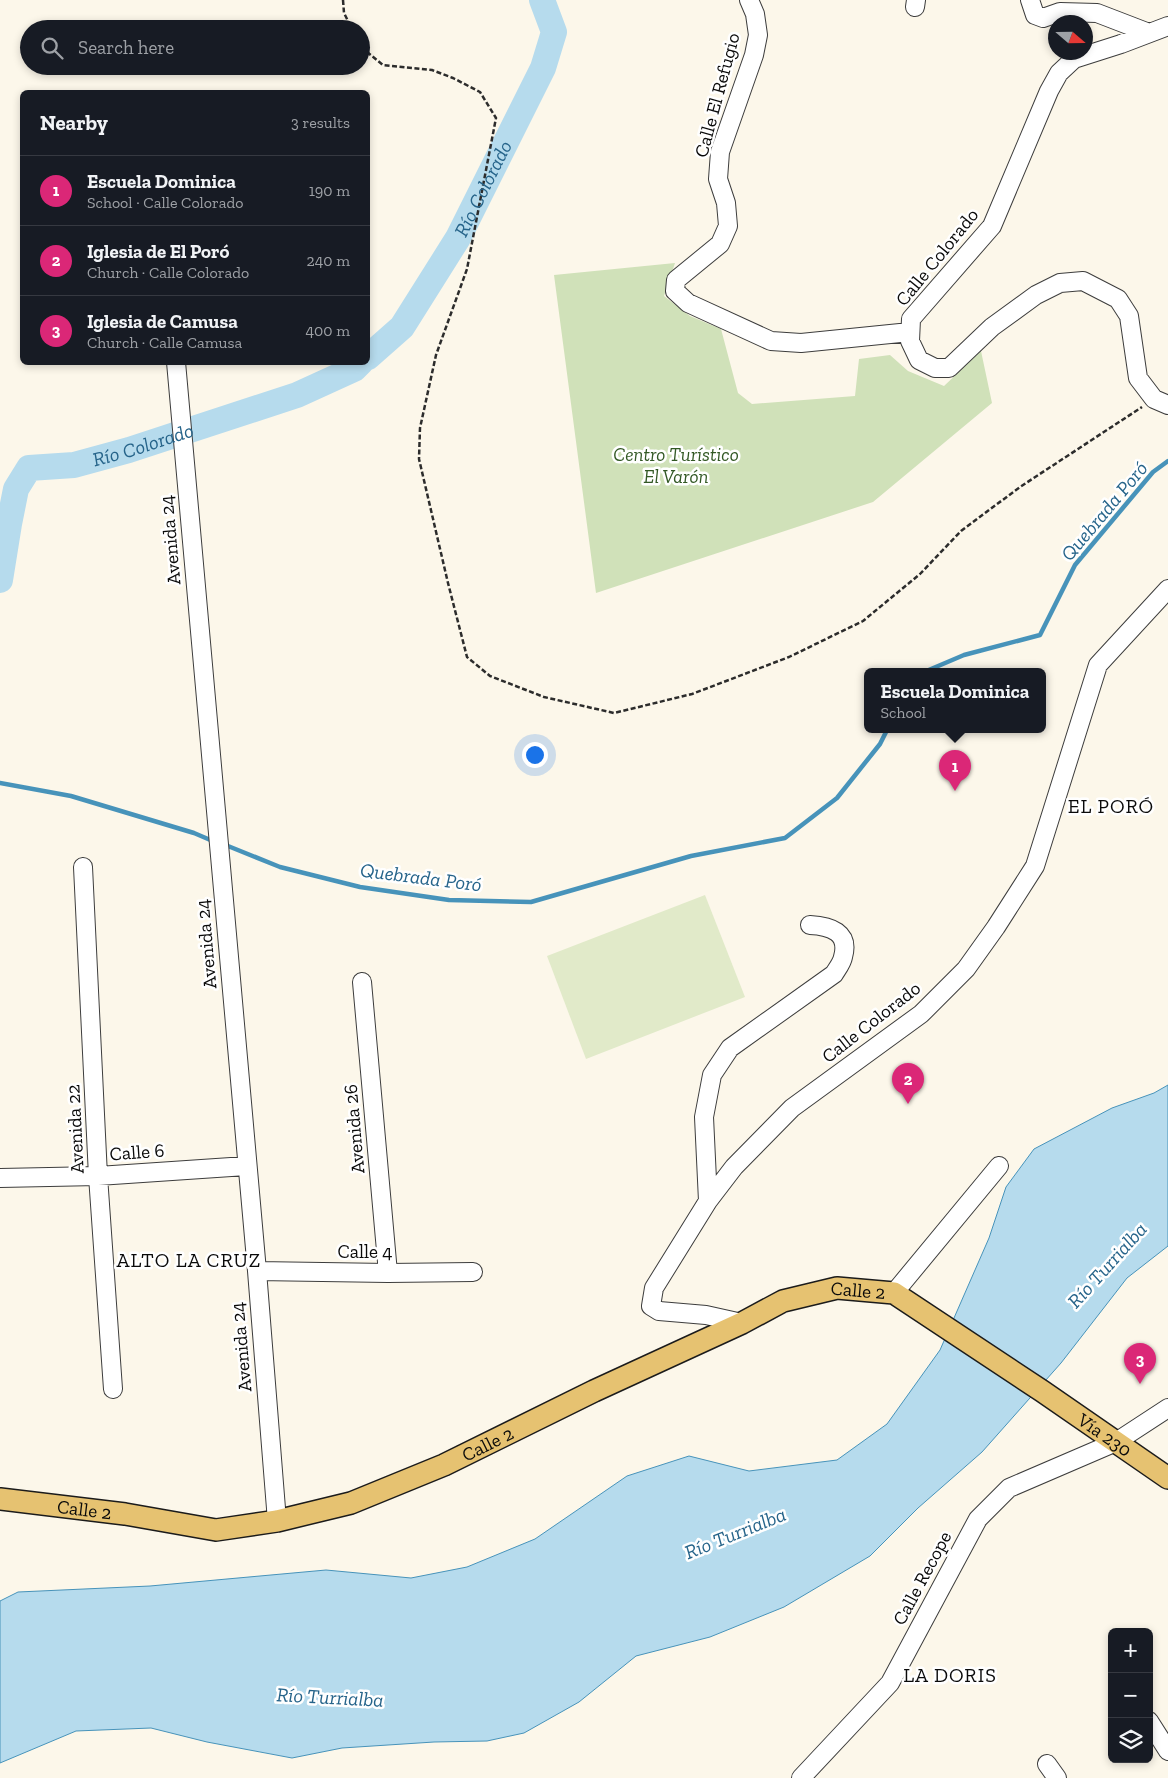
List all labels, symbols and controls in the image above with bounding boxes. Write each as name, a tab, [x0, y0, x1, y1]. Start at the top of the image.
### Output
north arrow	[1048, 15, 1093, 60]
search box	[20, 20, 370, 75]
street label: Calle El Refugio	[689, 30, 745, 160]
icon: search	[38, 34, 66, 62]
text: Search here	[78, 36, 174, 59]
text: Nearby	[40, 110, 108, 135]
text: 3 results	[291, 113, 350, 132]
water label: Río Colorado	[449, 136, 517, 240]
text: Escuela Dominica	[87, 170, 236, 193]
text: 1	[53, 181, 59, 200]
text: 190 m	[309, 181, 350, 200]
text: School · Calle Colorado	[87, 193, 244, 212]
street label: Calle Colorado	[891, 203, 984, 310]
text: Iglesia de El Poró	[87, 240, 229, 263]
text: 2	[52, 251, 60, 270]
text: 240 m	[306, 251, 350, 270]
text: Church · Calle Colorado	[87, 263, 249, 282]
text: Iglesia de Camusa	[87, 310, 238, 333]
text: 3	[52, 321, 60, 340]
text: 400 m	[306, 321, 350, 340]
text: Church · Calle Camusa	[87, 333, 242, 352]
water label: Río Colorado	[90, 418, 196, 471]
park label: Centro Turístico El Varón	[613, 443, 739, 488]
water label: Quebrada Poró	[1056, 456, 1152, 566]
street label: Avenida 24	[155, 494, 185, 586]
popup	[864, 668, 1046, 733]
text: Escuela Dominica	[881, 680, 1029, 703]
text: School	[881, 703, 926, 722]
your location	[522, 742, 548, 768]
pin: 1	[939, 750, 971, 791]
district label: EL PORÓ	[1068, 794, 1154, 818]
water label: Quebrada Poró	[359, 858, 483, 896]
street label: Avenida 24	[191, 898, 221, 990]
street label: Calle Colorado	[817, 976, 925, 1068]
pin: 2	[892, 1063, 924, 1104]
street label: Avenida 26	[339, 1083, 369, 1175]
street label: Avenida 22	[61, 1084, 89, 1174]
street label: Calle 6	[109, 1139, 165, 1165]
water label: Río Turrialba	[1062, 1217, 1152, 1313]
street label: Calle 4	[337, 1240, 393, 1263]
district label: ALTO LA CRUZ	[117, 1248, 261, 1272]
street label: Calle 2	[830, 1276, 886, 1304]
street label: Avenida 24	[226, 1301, 256, 1393]
pin: 3	[1124, 1343, 1156, 1384]
street label: Vía 230	[1073, 1407, 1137, 1461]
street label: Calle 2	[458, 1421, 517, 1466]
street label: Calle 2	[56, 1494, 113, 1524]
water label: Río Turrialba	[681, 1502, 789, 1564]
street label: Calle Recope	[888, 1527, 956, 1629]
map controls	[1108, 1628, 1153, 1763]
button: +	[1108, 1628, 1153, 1673]
district label: LA DORIS	[903, 1663, 997, 1687]
button: −	[1108, 1673, 1153, 1718]
water label: Río Turrialba	[276, 1682, 384, 1712]
button: layers	[1108, 1718, 1153, 1763]

